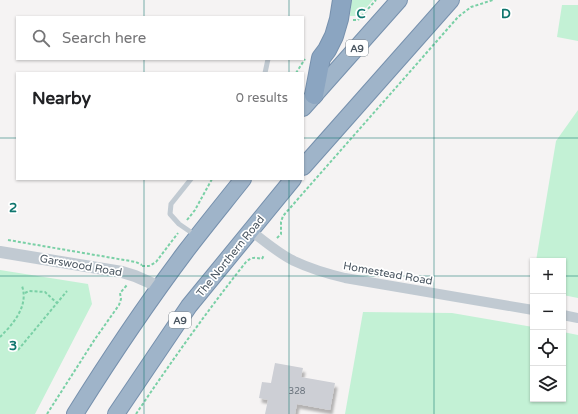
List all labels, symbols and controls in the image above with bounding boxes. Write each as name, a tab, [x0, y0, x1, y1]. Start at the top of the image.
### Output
text: C	[356, 6, 366, 22]
text: D	[501, 6, 511, 22]
search box	[16, 16, 304, 60]
icon: search	[30, 27, 52, 49]
text: Search here	[62, 29, 146, 47]
road number: A9	[346, 40, 368, 56]
text: Nearby	[32, 88, 91, 109]
text: 0 results	[236, 90, 288, 106]
text: 2	[9, 200, 17, 216]
street label: The Northern Road	[194, 213, 267, 299]
street label: Garswood Road	[39, 252, 123, 279]
map controls	[530, 258, 566, 402]
button: +	[530, 258, 566, 294]
street label: Homestead Road	[342, 259, 434, 288]
button: −	[530, 294, 566, 330]
road number: A9	[169, 312, 191, 328]
button: locate	[530, 330, 566, 366]
text: 3	[9, 338, 17, 354]
button: layers	[530, 366, 566, 402]
house number: 328	[289, 386, 306, 397]

